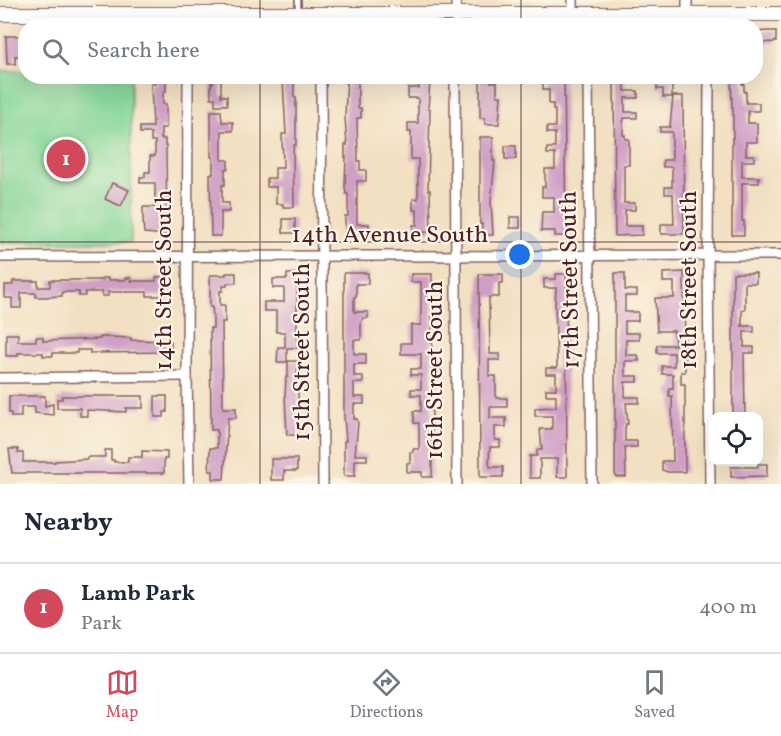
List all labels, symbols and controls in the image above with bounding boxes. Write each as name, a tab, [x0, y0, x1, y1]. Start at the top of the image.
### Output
search box	[18, 18, 763, 84]
icon: search	[39, 35, 72, 68]
text: Search here	[87, 36, 200, 67]
pin: 1	[46, 136, 86, 182]
street label: 14th Street South	[148, 189, 182, 371]
street label: 17th Street South	[552, 190, 590, 370]
street label: 18th Street South	[673, 190, 707, 370]
street label: 14th Avenue South	[292, 219, 488, 253]
your location	[505, 240, 534, 269]
street label: 15th Street South	[286, 263, 320, 441]
street label: 16th Street South	[419, 281, 453, 459]
map controls	[709, 412, 763, 466]
button: locate	[709, 412, 763, 466]
text: Nearby	[24, 505, 113, 541]
text: Lamb Park	[81, 579, 195, 610]
text: 1	[39, 594, 48, 622]
text: 400 m	[699, 594, 757, 622]
text: Park	[81, 610, 122, 638]
tab: Map	[106, 666, 139, 724]
tab: Directions	[350, 666, 423, 724]
tab: Saved	[634, 666, 675, 724]

